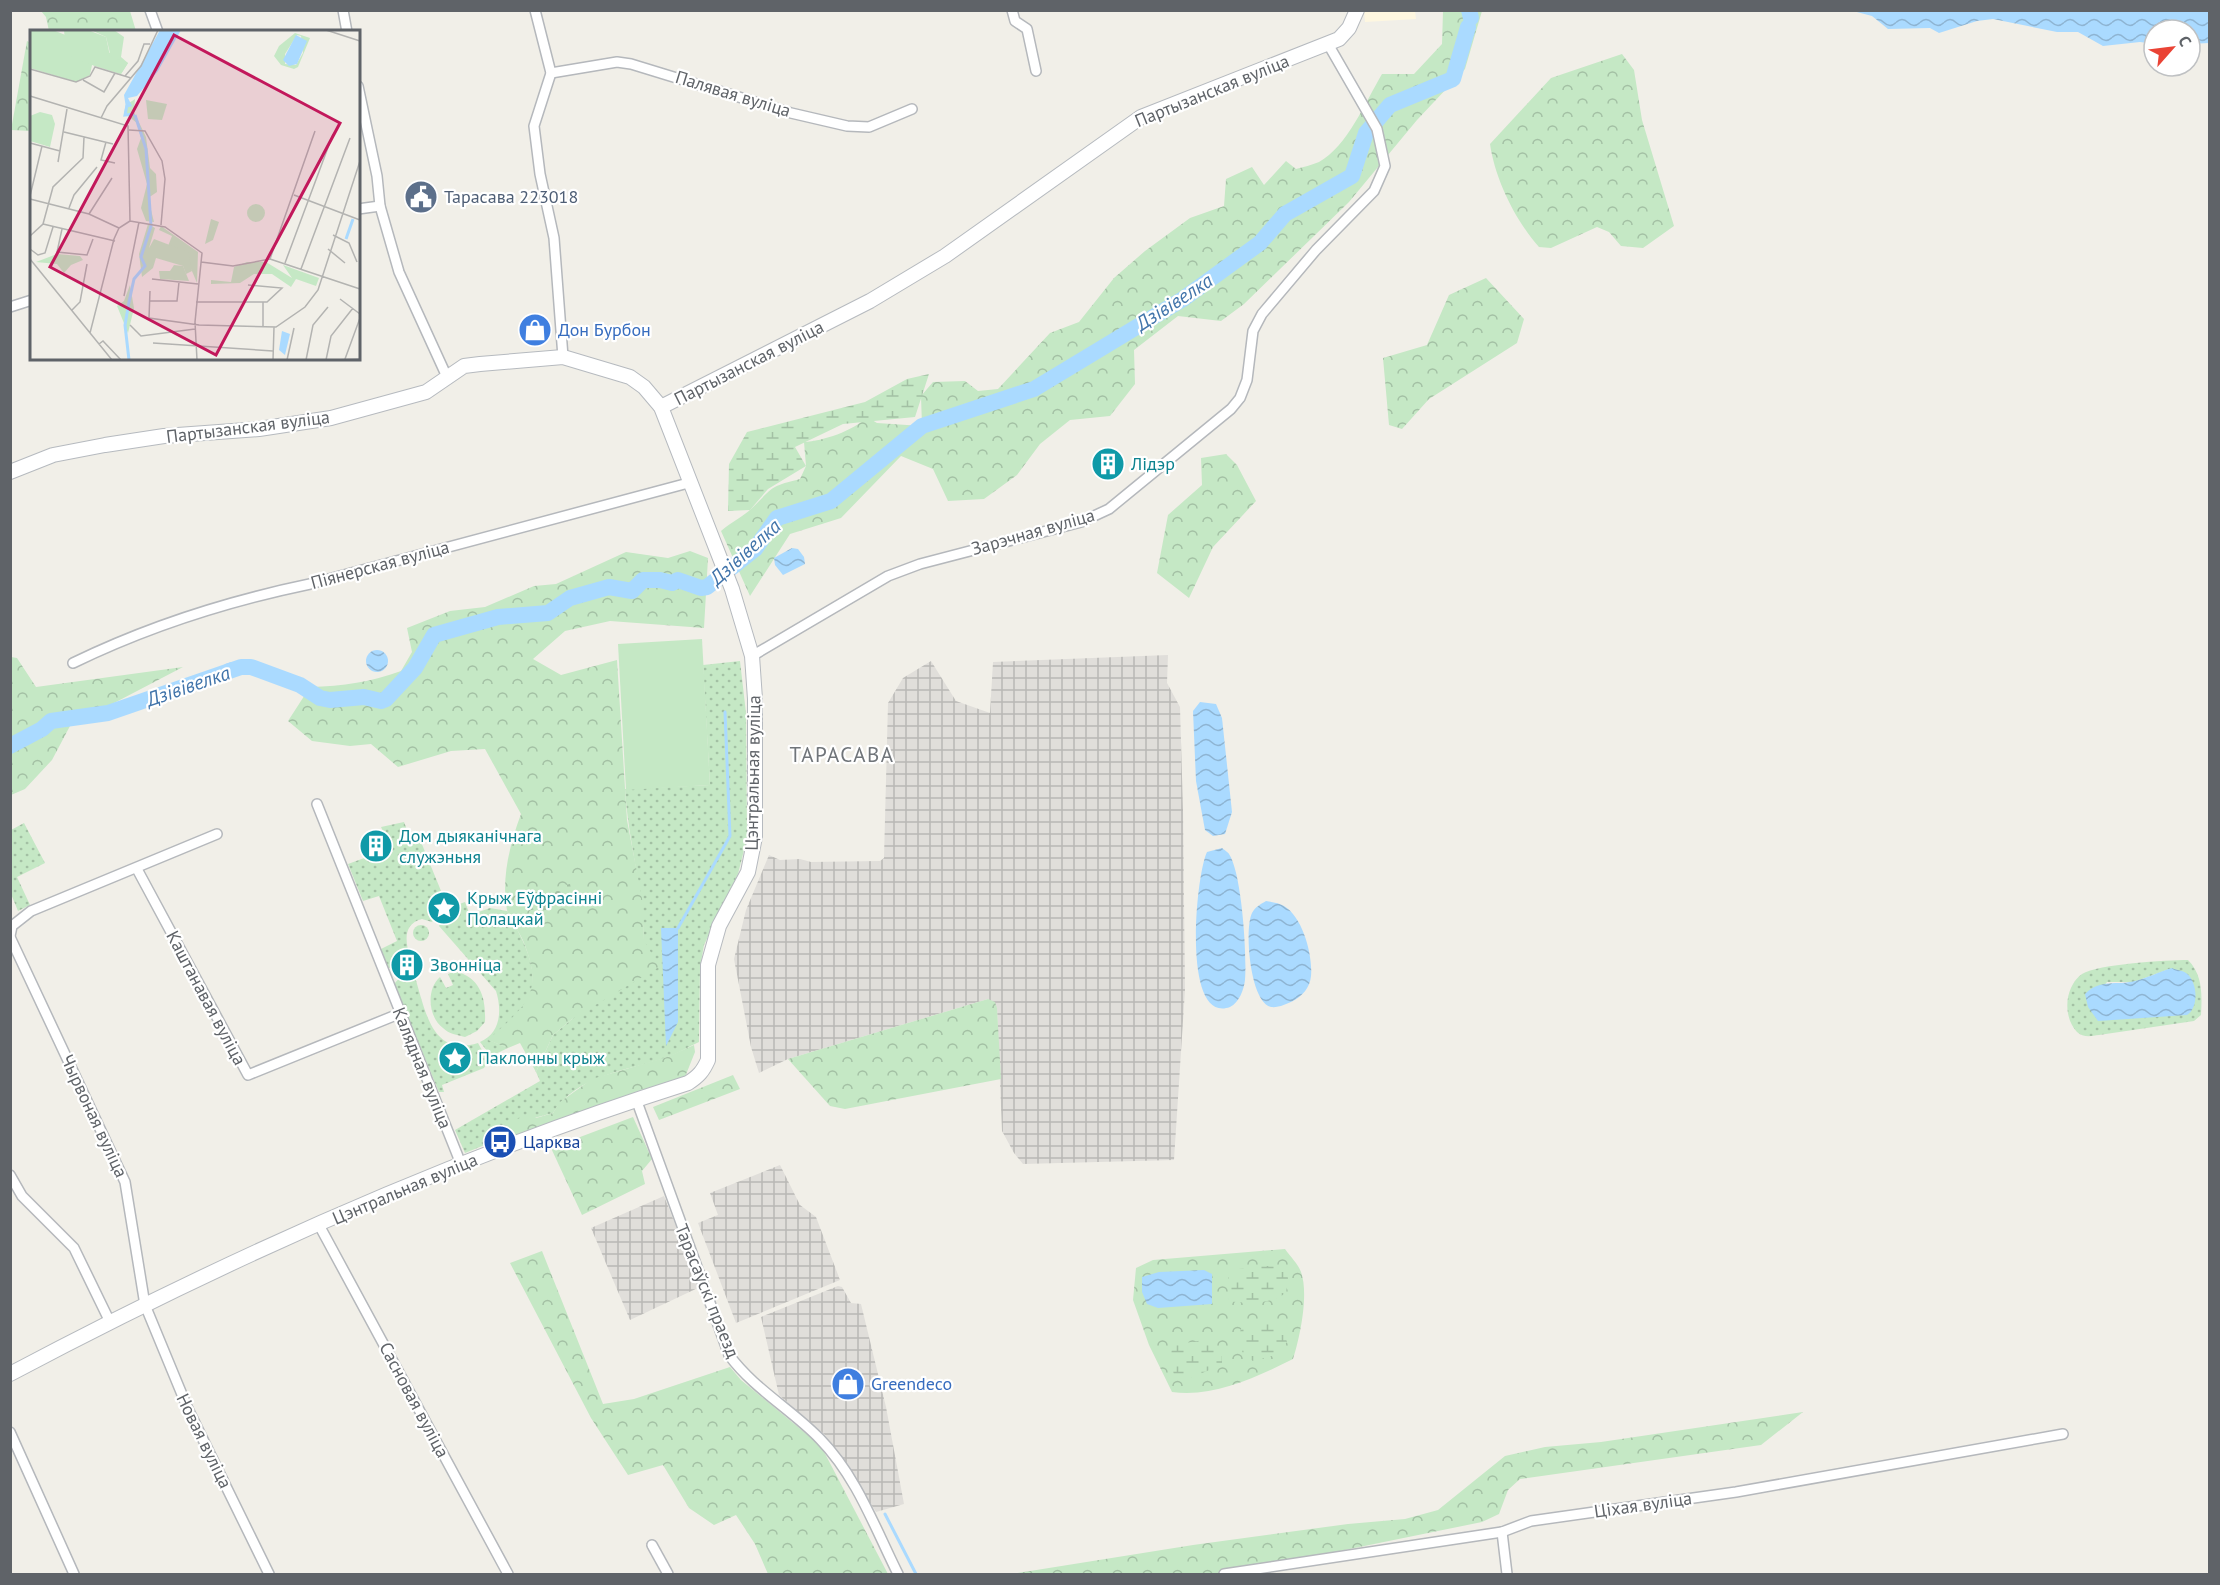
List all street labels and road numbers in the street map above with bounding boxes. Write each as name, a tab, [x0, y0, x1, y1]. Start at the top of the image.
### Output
street label: Партызанская вуліца	[1131, 49, 1292, 132]
street label: Палявая вуліца	[673, 65, 794, 122]
street label: Партызанская вуліца	[670, 315, 827, 410]
street label: Партызанская вуліца	[165, 405, 331, 448]
street label: Зарэчная вуліца	[968, 503, 1097, 560]
street label: Піянерская вуліца	[308, 535, 452, 594]
street label: Цэнтральная вуліца	[740, 695, 765, 851]
street label: Каштанавая вуліца	[161, 927, 252, 1069]
street label: Калядная вуліца	[388, 1004, 457, 1132]
street label: Чырвоная вуліца	[56, 1051, 133, 1181]
street label: Цэнтральная вуліца	[329, 1148, 481, 1230]
street label: Тарасаўскі праезд	[670, 1220, 745, 1361]
street label: Сасновая вуліца	[374, 1338, 455, 1462]
street label: Новая вуліца	[172, 1390, 237, 1492]
street label: Ціхая вуліца	[1593, 1486, 1693, 1523]

